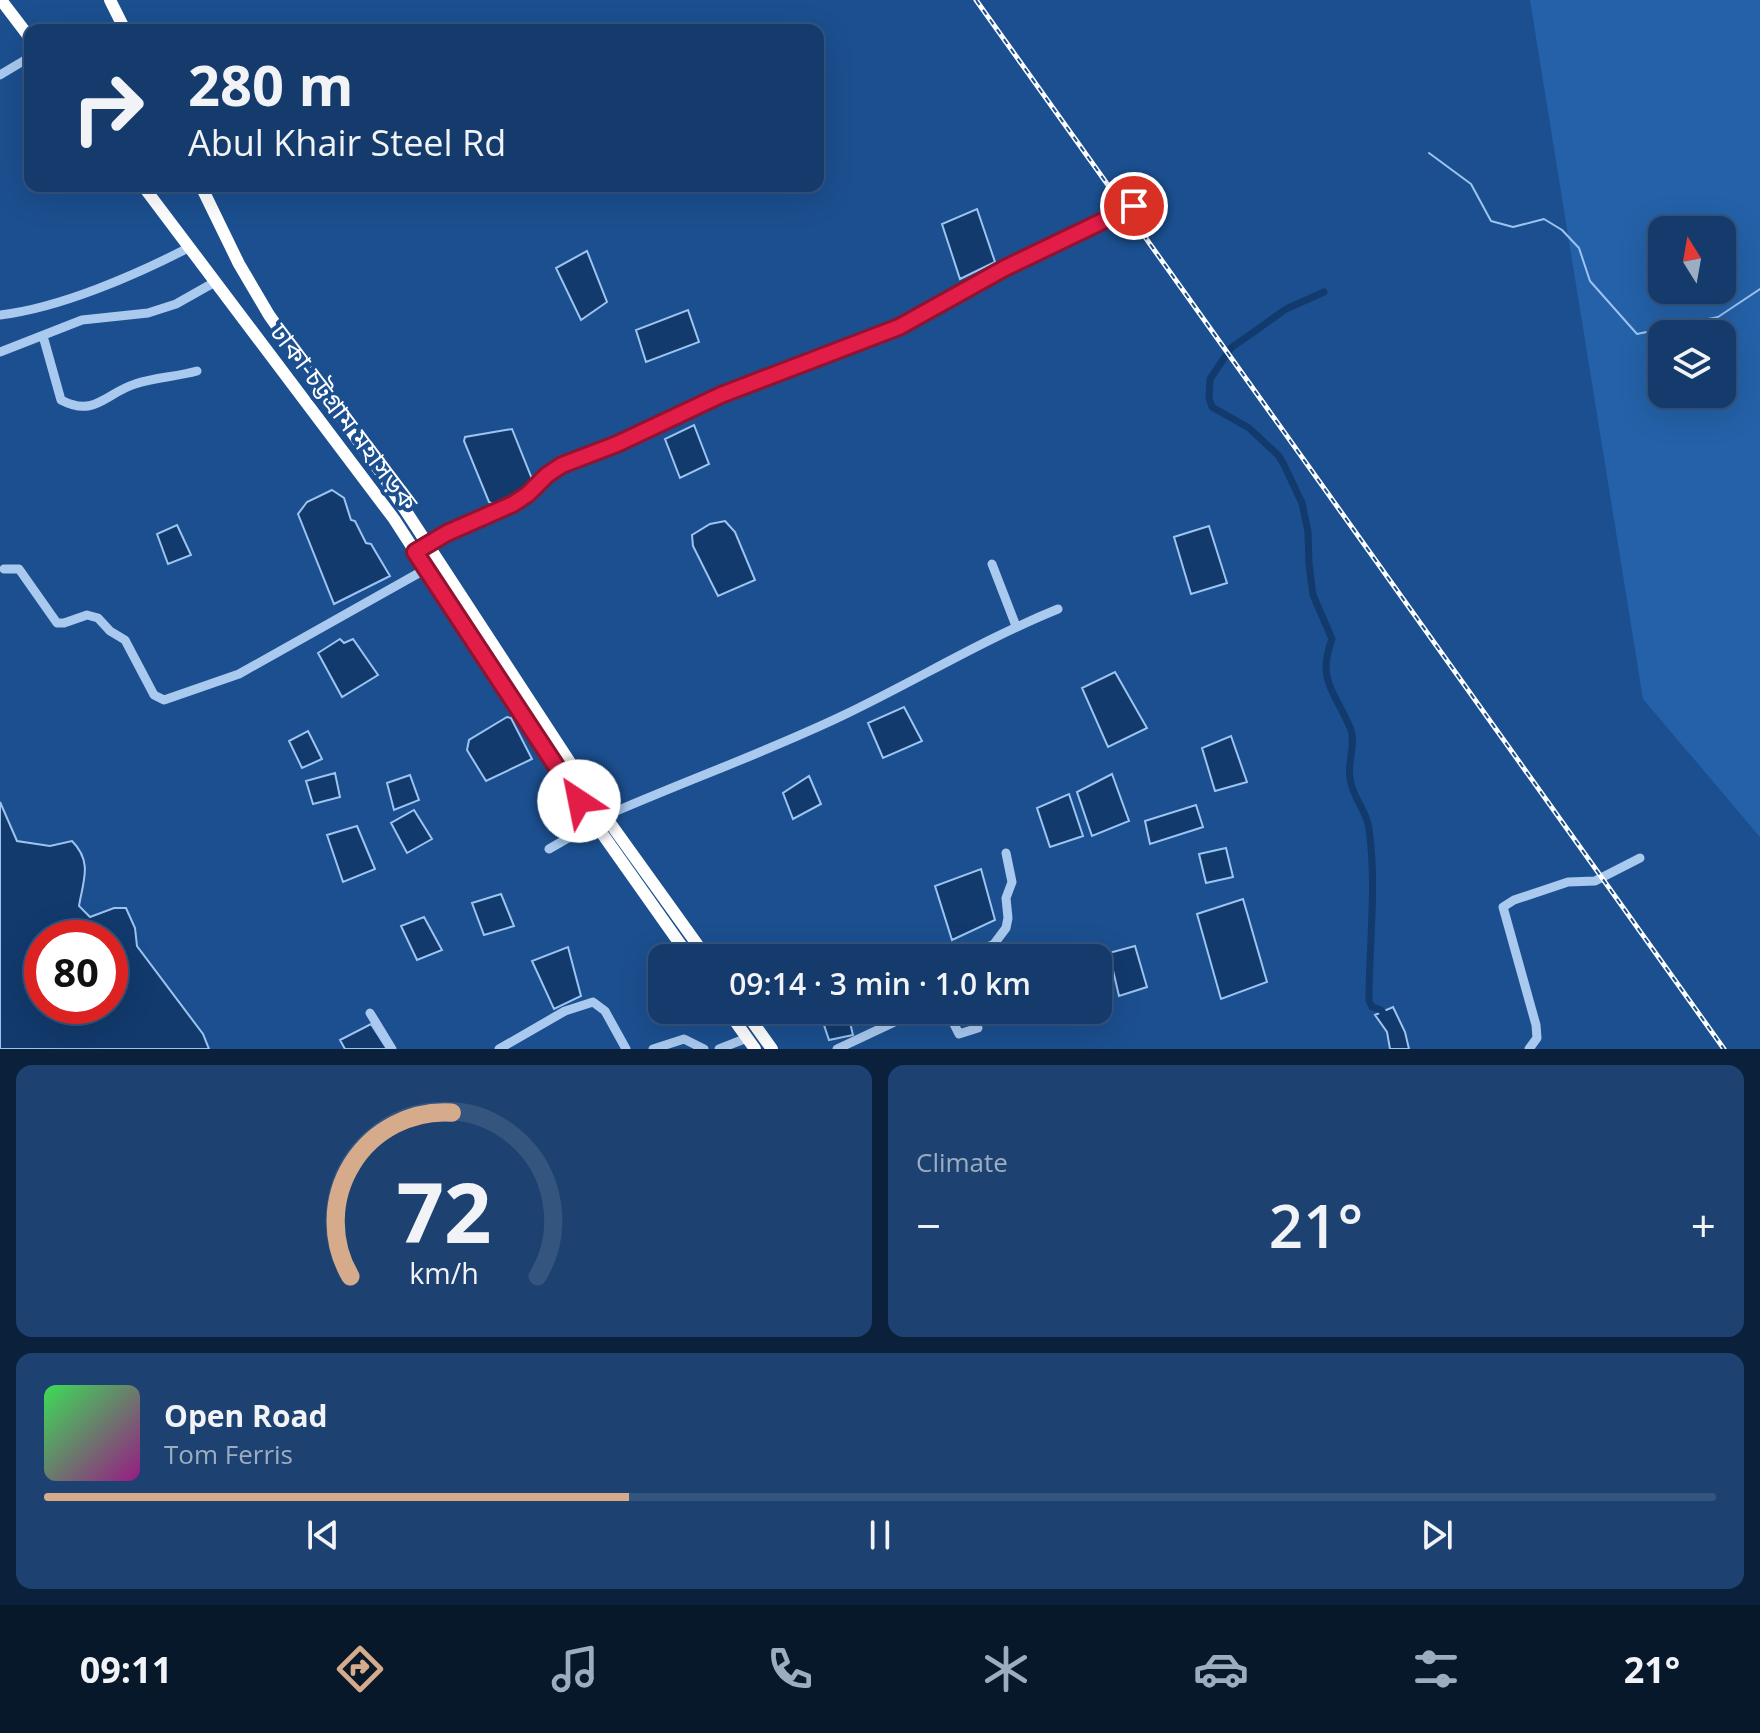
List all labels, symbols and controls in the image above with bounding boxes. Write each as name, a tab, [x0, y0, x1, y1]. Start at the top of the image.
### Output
text: 280 m	[188, 46, 354, 122]
icon: right	[56, 56, 160, 160]
text: Abul Khair Steel Rd	[188, 118, 506, 167]
pin	[1100, 172, 1168, 240]
icon: arrive	[1112, 184, 1156, 228]
north arrow	[1648, 216, 1736, 304]
map controls	[1648, 216, 1736, 408]
street label: ঢাকা-চট্টগ্রাম মহাসড়ক	[262, 314, 428, 518]
button: layers	[1648, 320, 1736, 408]
position arrow	[537, 759, 621, 843]
speed limit sign: 80	[24, 920, 128, 1024]
text: 09:14 · 3 min · 1.0 km	[729, 963, 1031, 1004]
text: Climate	[916, 1144, 1008, 1180]
text: 72	[396, 1154, 492, 1267]
text: 21°	[1269, 1184, 1363, 1266]
text: −	[916, 1195, 941, 1255]
text: +	[1691, 1195, 1716, 1255]
text: km/h	[409, 1253, 479, 1292]
text: Open Road	[164, 1395, 328, 1436]
text: Tom Ferris	[164, 1436, 293, 1472]
icon: previous	[301, 1513, 345, 1557]
icon: pause	[858, 1513, 902, 1557]
icon: next	[1415, 1513, 1459, 1557]
icon: directions	[332, 1641, 388, 1697]
icon: music	[547, 1641, 603, 1697]
icon: phone	[762, 1641, 818, 1697]
icon: climate	[978, 1641, 1034, 1697]
icon: car	[1193, 1641, 1249, 1697]
icon: filters	[1408, 1641, 1464, 1697]
text: 09:11	[80, 1645, 172, 1694]
text: 21°	[1624, 1645, 1680, 1694]

